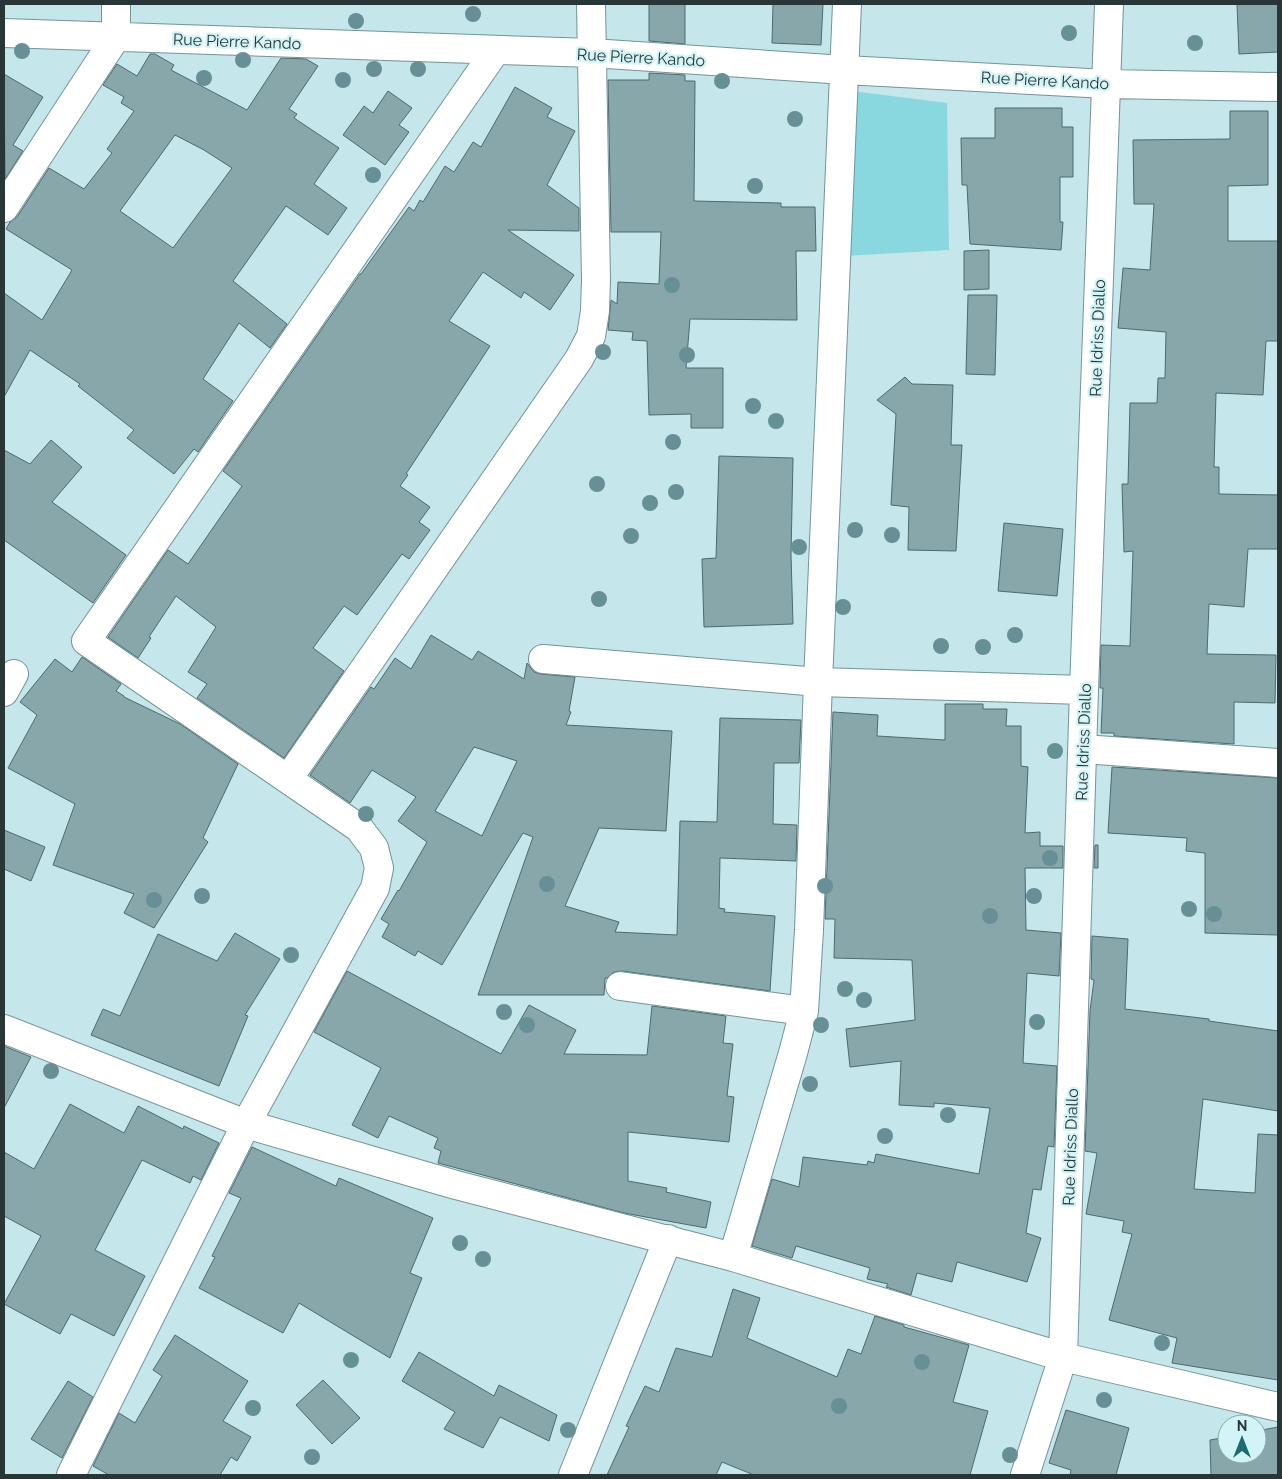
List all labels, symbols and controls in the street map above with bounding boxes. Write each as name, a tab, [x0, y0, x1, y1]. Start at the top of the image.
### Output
street label: Rue Pierre Kando	[172, 30, 301, 53]
street label: Rue Pierre Kando	[576, 45, 706, 70]
street label: Rue Pierre Kando	[980, 68, 1110, 93]
street label: Rue Idriss Diallo	[1086, 279, 1109, 397]
street label: Rue Idriss Diallo	[1072, 683, 1095, 801]
street label: Rue Idriss Diallo	[1059, 1088, 1082, 1206]
north arrow	[1217, 1414, 1267, 1464]
text: N	[1237, 1418, 1247, 1434]

